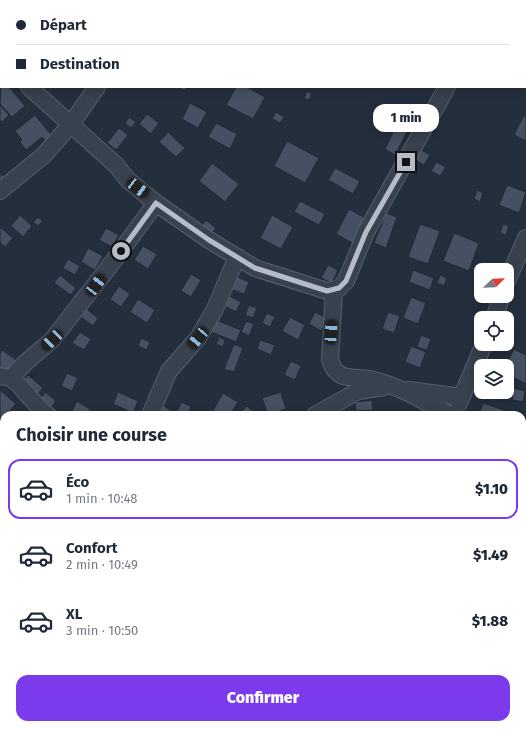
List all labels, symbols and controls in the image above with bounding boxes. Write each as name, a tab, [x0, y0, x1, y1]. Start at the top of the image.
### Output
text: Départ	[40, 16, 87, 34]
text: Destination	[40, 55, 120, 73]
callout: 1 min	[373, 104, 439, 132]
text: 1 min	[390, 110, 422, 125]
route end	[397, 153, 415, 171]
car	[125, 176, 151, 200]
route start	[112, 242, 130, 260]
north arrow	[474, 263, 514, 303]
map controls	[474, 263, 514, 399]
car	[84, 272, 108, 298]
button: locate	[474, 311, 514, 351]
car	[324, 320, 338, 344]
car	[186, 325, 210, 351]
car	[39, 327, 65, 353]
button: layers	[474, 359, 514, 399]
text: Choisir une course	[16, 424, 167, 446]
icon: car	[18, 471, 54, 507]
text: Éco	[66, 473, 89, 491]
text: $1.10	[475, 480, 508, 498]
text: 1 min · 10:48	[66, 491, 138, 506]
icon: car	[18, 537, 54, 573]
text: Confort	[66, 539, 118, 557]
text: $1.49	[473, 546, 508, 564]
text: 2 min · 10:49	[66, 557, 138, 572]
icon: car	[18, 603, 54, 639]
text: XL	[66, 605, 82, 623]
text: $1.88	[472, 612, 508, 630]
text: 3 min · 10:50	[66, 623, 138, 638]
button: Confirmer	[16, 675, 510, 721]

